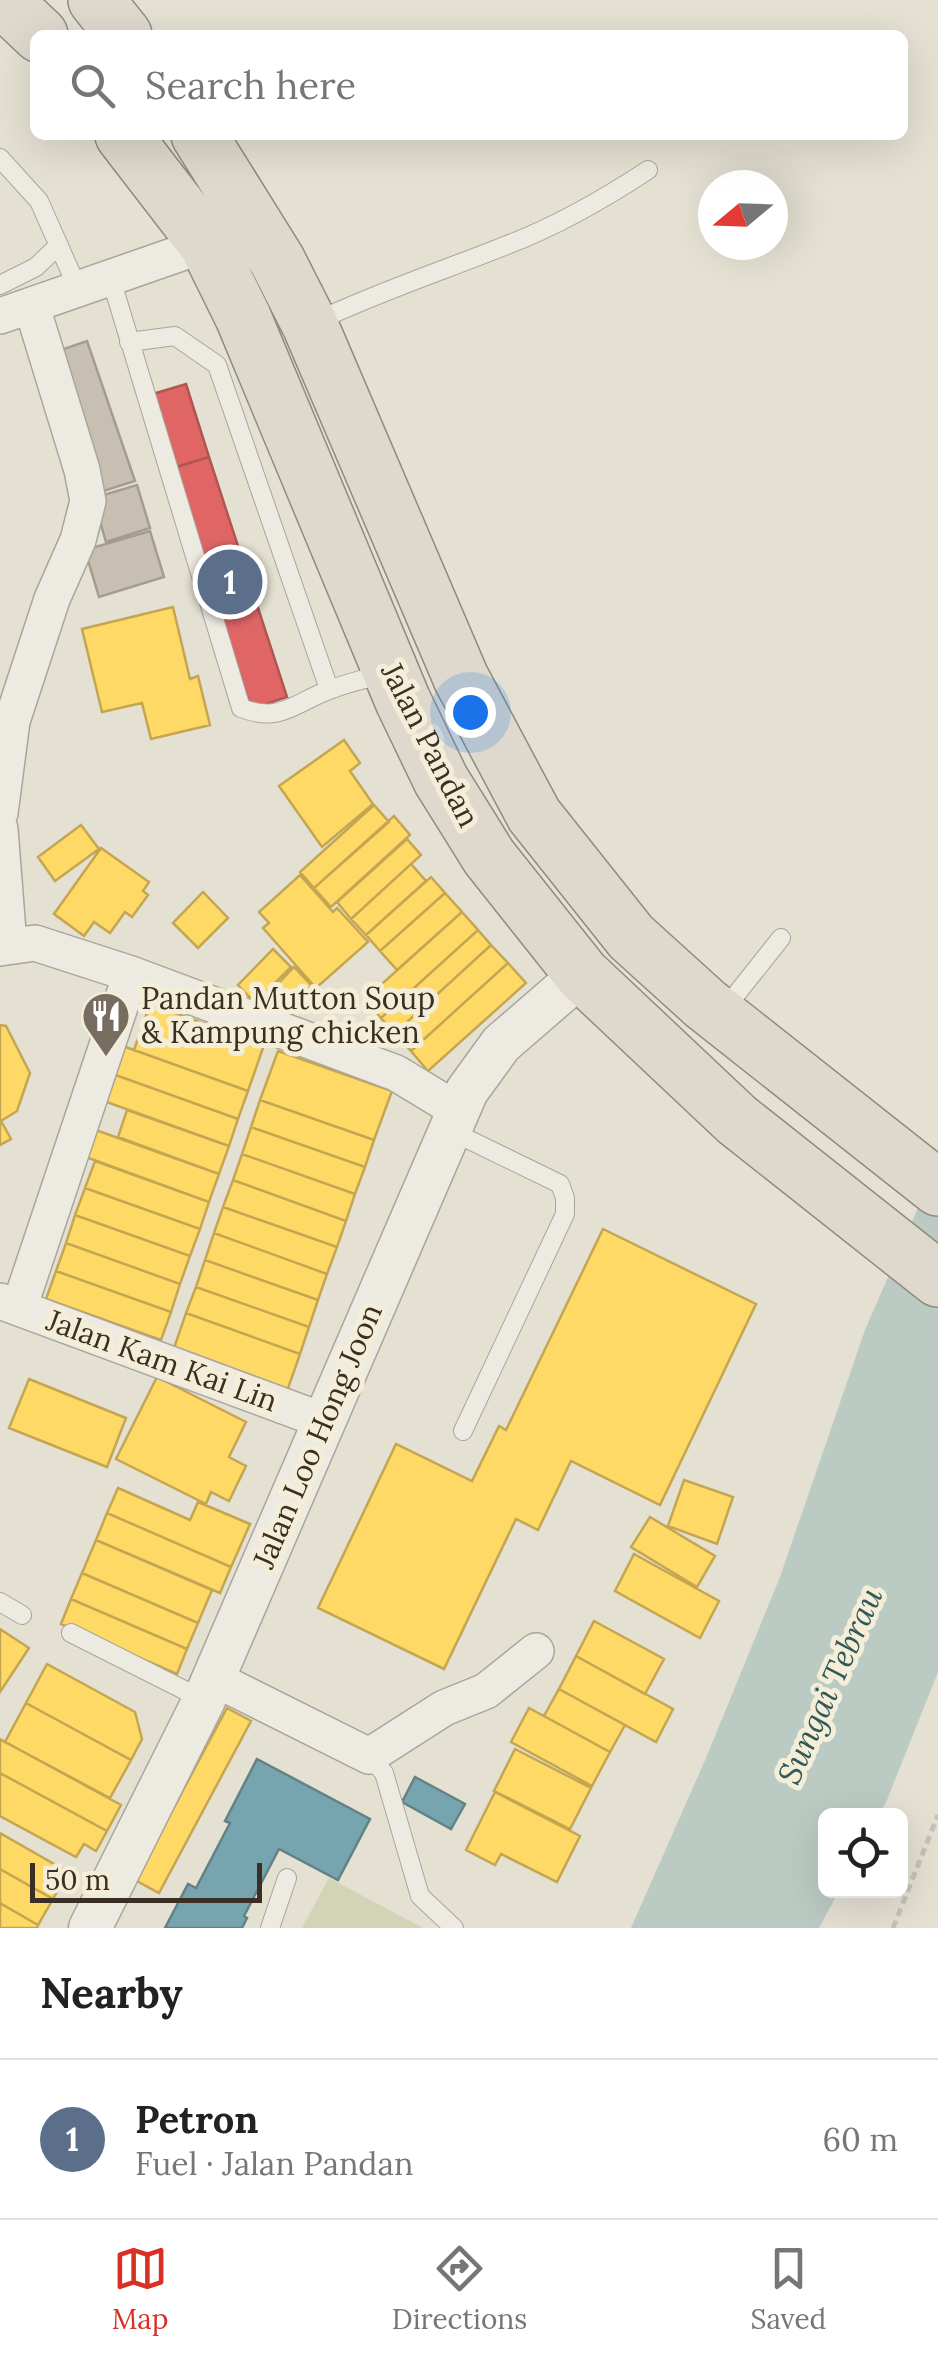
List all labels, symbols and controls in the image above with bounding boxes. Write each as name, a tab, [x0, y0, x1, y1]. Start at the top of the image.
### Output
search box	[30, 30, 908, 140]
icon: search	[65, 58, 120, 113]
text: Search here	[145, 61, 356, 109]
north arrow	[698, 170, 788, 260]
pin: 1	[198, 544, 262, 620]
street label: Jalan Pandan	[373, 655, 489, 833]
your location	[445, 687, 496, 738]
place label: Pandan Mutton Soup & Kampung chicken	[141, 979, 435, 1052]
restaurant icon: Pandan Mutton Soup & Kampung chicken	[80, 990, 132, 1058]
street label: Jalan Loo Hong Joon	[244, 1298, 391, 1575]
street label: Jalan Kam Kai Lin	[41, 1300, 283, 1419]
water label: Sungai Tebrau	[768, 1581, 891, 1790]
map controls	[818, 1808, 908, 1898]
button: locate	[818, 1808, 908, 1898]
scale bar	[30, 1858, 262, 1902]
text: 50 m	[45, 1862, 110, 1898]
text: Nearby	[40, 1966, 183, 2020]
text: Petron	[135, 2095, 258, 2143]
text: 1	[66, 2119, 79, 2160]
text: 60 m	[823, 2119, 898, 2160]
text: Fuel · Jalan Pandan	[135, 2143, 413, 2184]
tab: Map	[112, 2241, 169, 2337]
tab: Directions	[392, 2241, 527, 2337]
tab: Saved	[751, 2241, 826, 2337]

